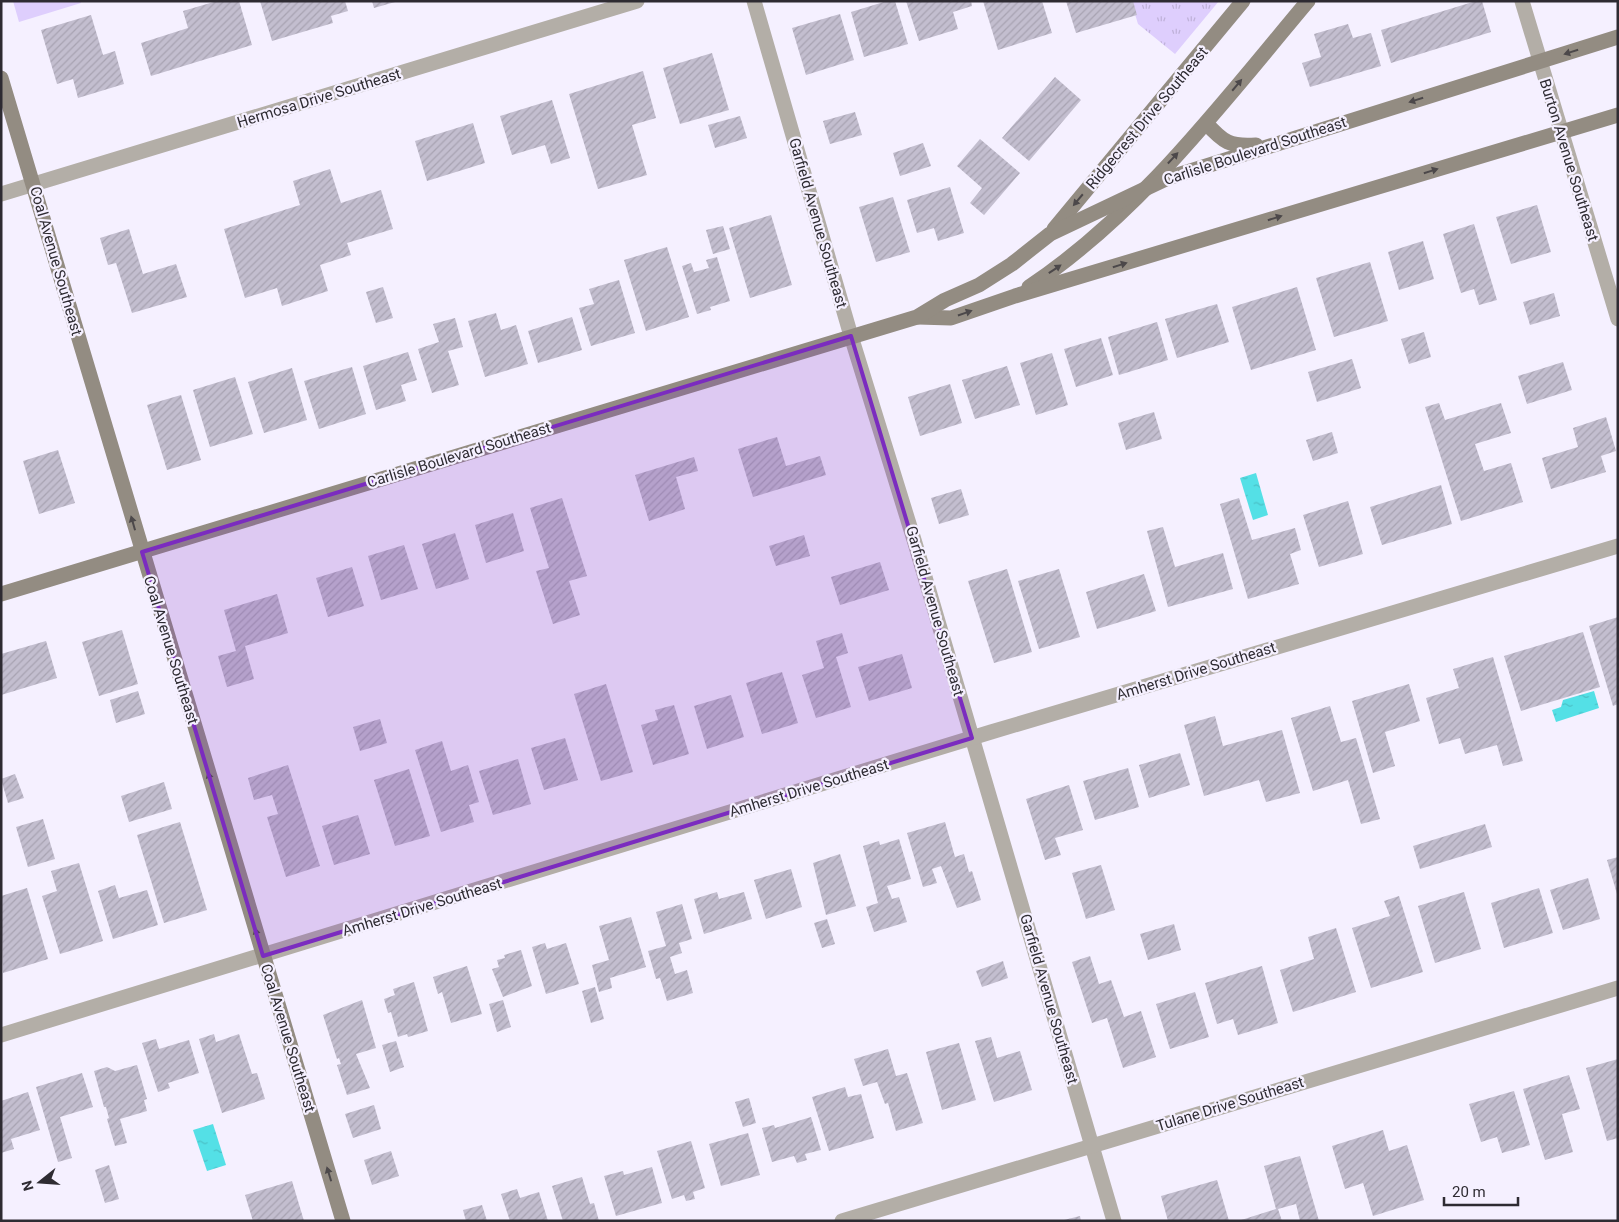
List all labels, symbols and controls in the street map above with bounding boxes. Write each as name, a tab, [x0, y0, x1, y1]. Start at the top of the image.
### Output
street label: Ridgecrest Drive Southeast	[1082, 43, 1212, 193]
one-way arrow	[1563, 48, 1578, 56]
street label: Hermosa Drive Southeast	[235, 64, 403, 131]
street label: Burton Avenue Southeast	[1536, 77, 1602, 243]
one-way arrow	[1231, 80, 1243, 92]
one-way arrow	[1408, 96, 1423, 104]
street label: Carlisle Boulevard Southeast	[1161, 113, 1349, 189]
street label: Garfield Avenue Southeast	[785, 136, 851, 310]
one-way arrow	[1168, 151, 1179, 164]
one-way arrow	[1423, 166, 1438, 174]
street label: Coal Avenue Southeast	[26, 184, 86, 338]
one-way arrow	[1072, 194, 1084, 206]
one-way arrow	[1268, 213, 1283, 221]
one-way arrow	[1112, 260, 1127, 268]
one-way arrow	[1049, 264, 1062, 274]
one-way arrow	[957, 309, 972, 316]
street label: Carlisle Boulevard Southeast	[365, 418, 553, 492]
one-way arrow	[129, 515, 137, 530]
street label: Garfield Avenue Southeast	[902, 524, 968, 698]
street label: Coal Avenue Southeast	[140, 574, 202, 726]
street label: Amherst Drive Southeast	[1114, 638, 1278, 704]
street label: Amherst Drive Southeast	[727, 755, 891, 821]
one-way arrow	[206, 771, 214, 786]
street label: Amherst Drive Southeast	[340, 874, 504, 940]
street label: Garfield Avenue Southeast	[1016, 912, 1082, 1086]
one-way arrow	[252, 927, 260, 942]
street label: Coal Avenue Southeast	[257, 962, 319, 1114]
street label: Tulane Drive Southeast	[1154, 1073, 1306, 1135]
north arrow	[15, 1157, 65, 1207]
one-way arrow	[324, 1166, 332, 1181]
scale bar	[1444, 1174, 1518, 1206]
text: N	[18, 1179, 37, 1193]
text: 20 m	[1452, 1183, 1486, 1201]

